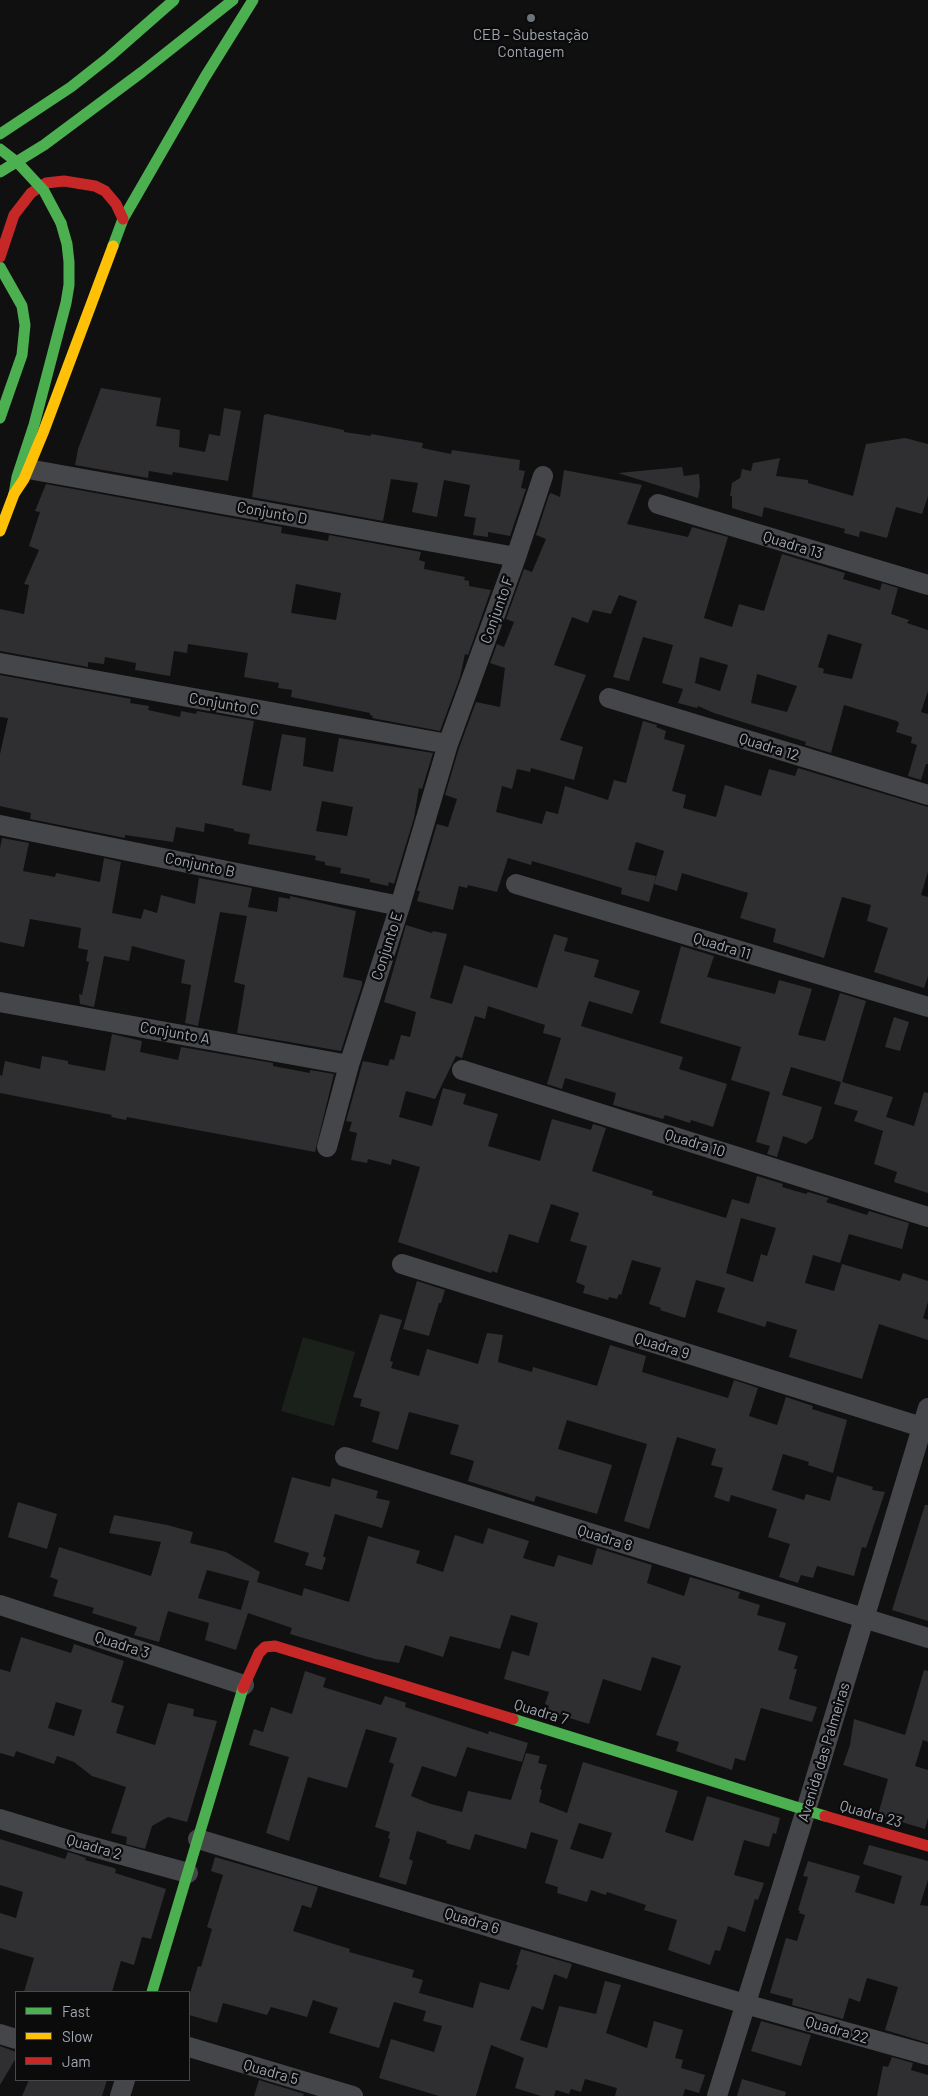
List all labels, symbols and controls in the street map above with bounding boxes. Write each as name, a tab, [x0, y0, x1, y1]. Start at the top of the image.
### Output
marker: CEB - Subestação Contagem	[525, 12, 537, 24]
place label: CEB - Subestação Contagem	[473, 26, 589, 61]
street label: Conjunto D	[236, 498, 308, 528]
street label: Quadra 13	[761, 527, 825, 563]
street label: Conjunto F	[477, 574, 517, 646]
street label: Conjunto C	[188, 689, 260, 719]
street label: Quadra 12	[737, 729, 801, 765]
street label: Conjunto B	[163, 849, 237, 881]
street label: Conjunto E	[368, 910, 406, 982]
street label: Quadra 11	[691, 929, 753, 963]
street label: Conjunto A	[139, 1018, 211, 1048]
street label: Quadra 10	[663, 1125, 727, 1161]
street label: Quadra 9	[632, 1329, 692, 1363]
street label: Quadra 8	[575, 1521, 635, 1555]
street label: Quadra 3	[92, 1628, 152, 1662]
street label: Avenida das Palmeiras	[794, 1680, 854, 1824]
street label: Quadra 7	[512, 1695, 570, 1729]
street label: Quadra 23	[838, 1796, 904, 1832]
street label: Quadra 2	[64, 1831, 124, 1863]
street label: Quadra 6	[442, 1904, 502, 1938]
legend	[15, 1991, 190, 2081]
text: Fast	[62, 2002, 90, 2020]
street label: Quadra 22	[803, 2012, 871, 2048]
text: Slow	[62, 2027, 93, 2045]
text: Jam	[62, 2052, 91, 2070]
street label: Quadra 5	[241, 2056, 301, 2088]

